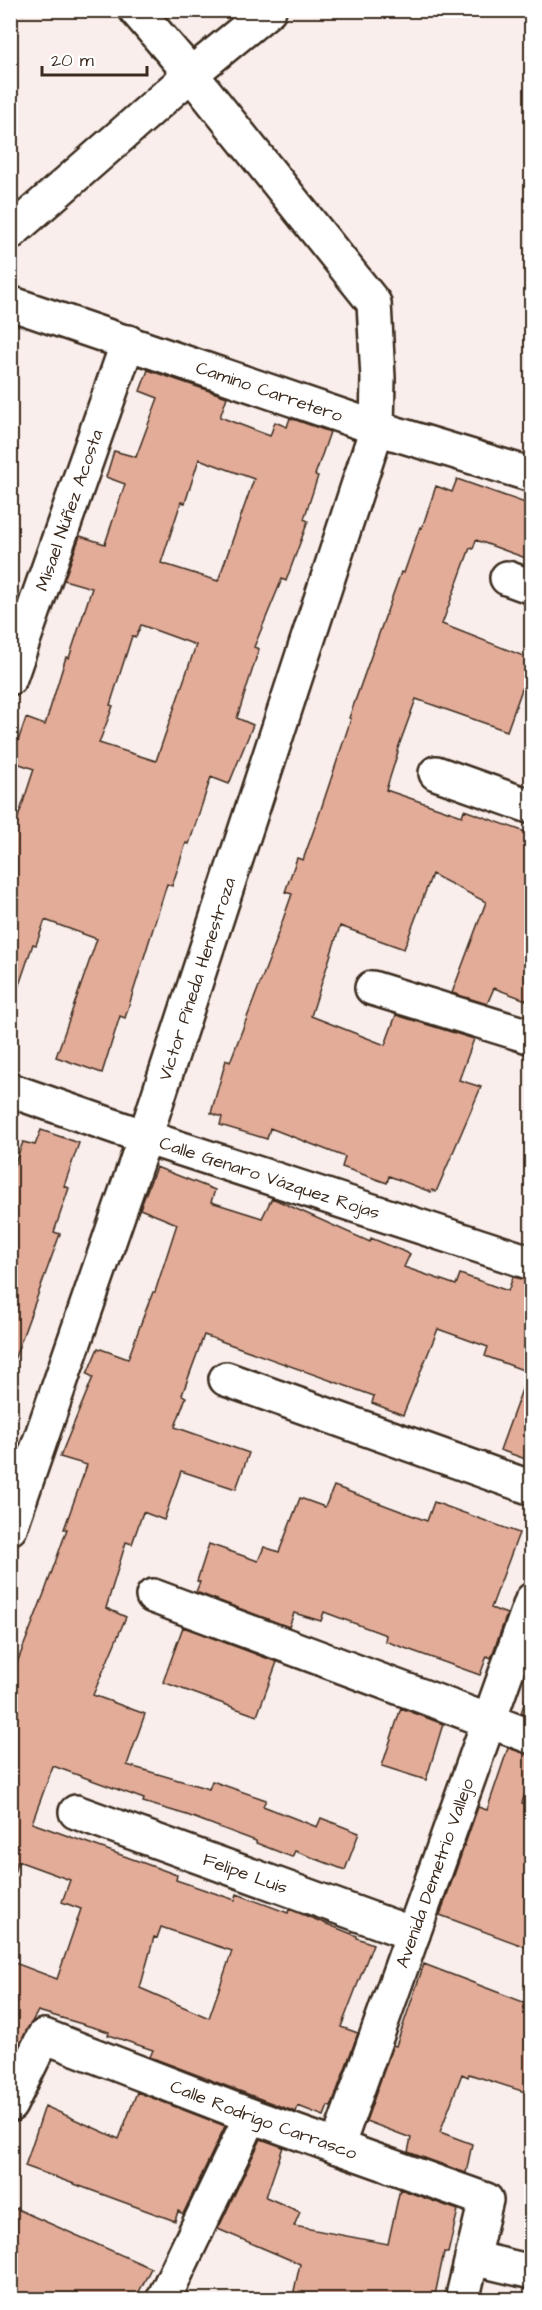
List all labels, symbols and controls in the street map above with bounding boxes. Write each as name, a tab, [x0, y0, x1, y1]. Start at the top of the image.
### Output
scale bar	[42, 39, 147, 77]
text: 20 m	[51, 48, 94, 73]
street label: Camino Carretero	[193, 355, 346, 428]
street label: Misael Núñez Acosta	[29, 426, 109, 594]
street label: Víctor Pineda Henestroza	[152, 874, 242, 1084]
street label: Calle Genaro Vázquez Rojas	[156, 1130, 383, 1225]
street label: Avenida Demetrio Vallejo	[389, 1775, 480, 1971]
street label: Felipe Luis	[200, 1847, 291, 1900]
street label: Calle Rodrigo Carrasco	[167, 2073, 361, 2165]

